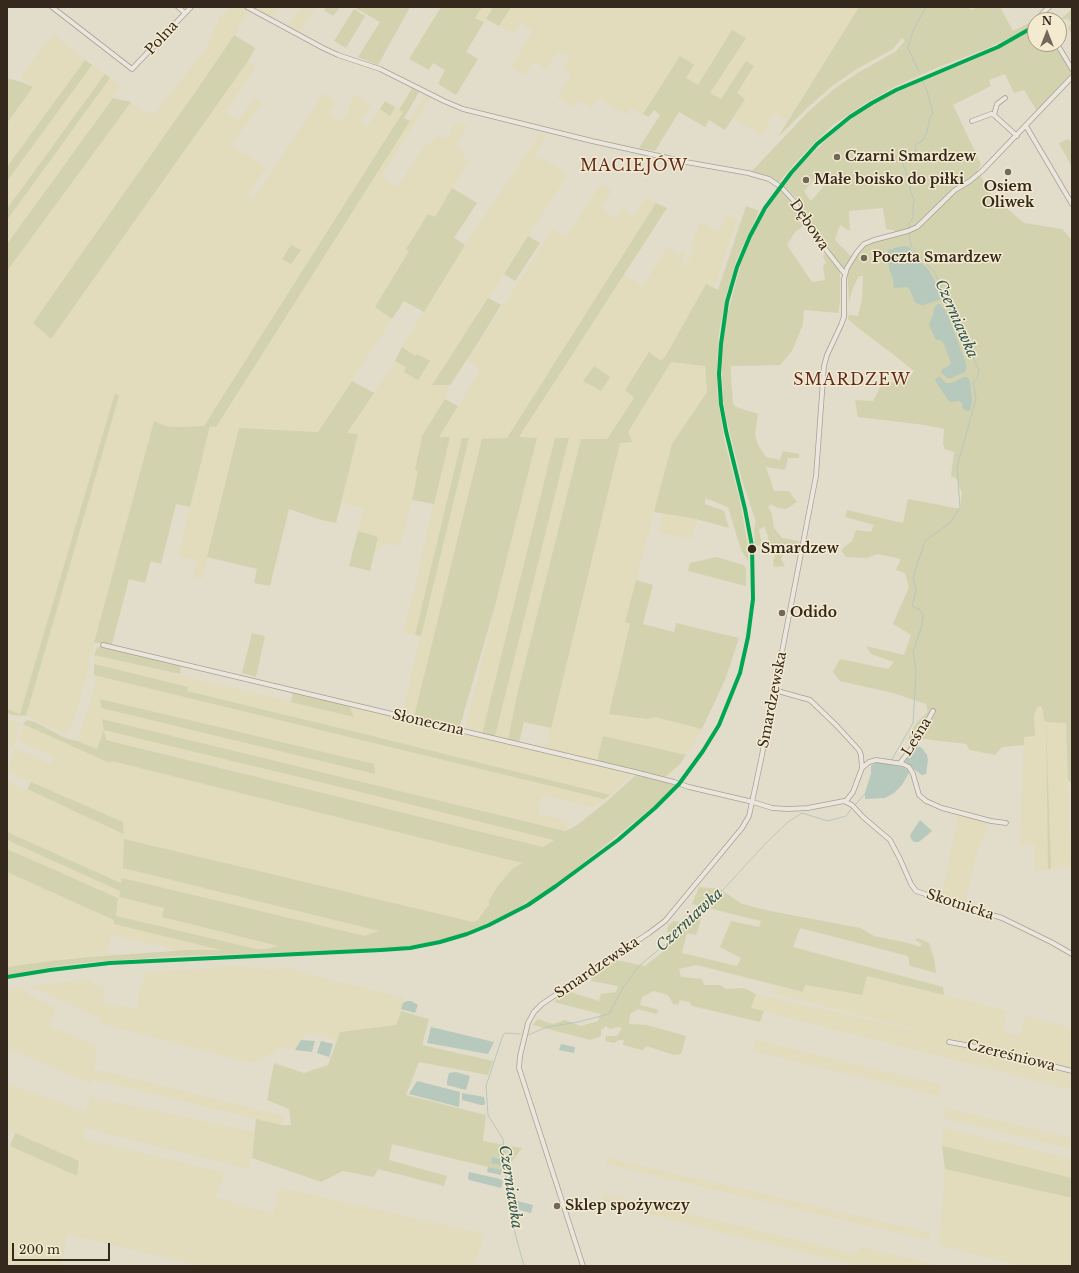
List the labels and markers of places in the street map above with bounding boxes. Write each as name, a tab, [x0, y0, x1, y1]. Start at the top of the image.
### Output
place label: Czarni Smardzew	[845, 149, 976, 165]
marker: Czarni Smardzew	[832, 152, 842, 162]
marker: Osiem Oliwek	[1003, 167, 1013, 177]
place label: Małe boisko do piłki	[814, 172, 964, 188]
marker: Małe boisko do piłki	[801, 175, 811, 185]
place label: Osiem Oliwek	[982, 179, 1034, 212]
place label: Poczta Smardzew	[872, 250, 1002, 266]
marker: Poczta Smardzew	[859, 253, 869, 263]
place label: Smardzew	[761, 541, 839, 557]
marker: Smardzew	[746, 543, 758, 555]
place label: Odido	[790, 605, 837, 621]
marker: Odido	[777, 608, 787, 618]
place label: Sklep spożywczy	[565, 1198, 690, 1214]
marker: Sklep spożywczy	[552, 1201, 562, 1211]

